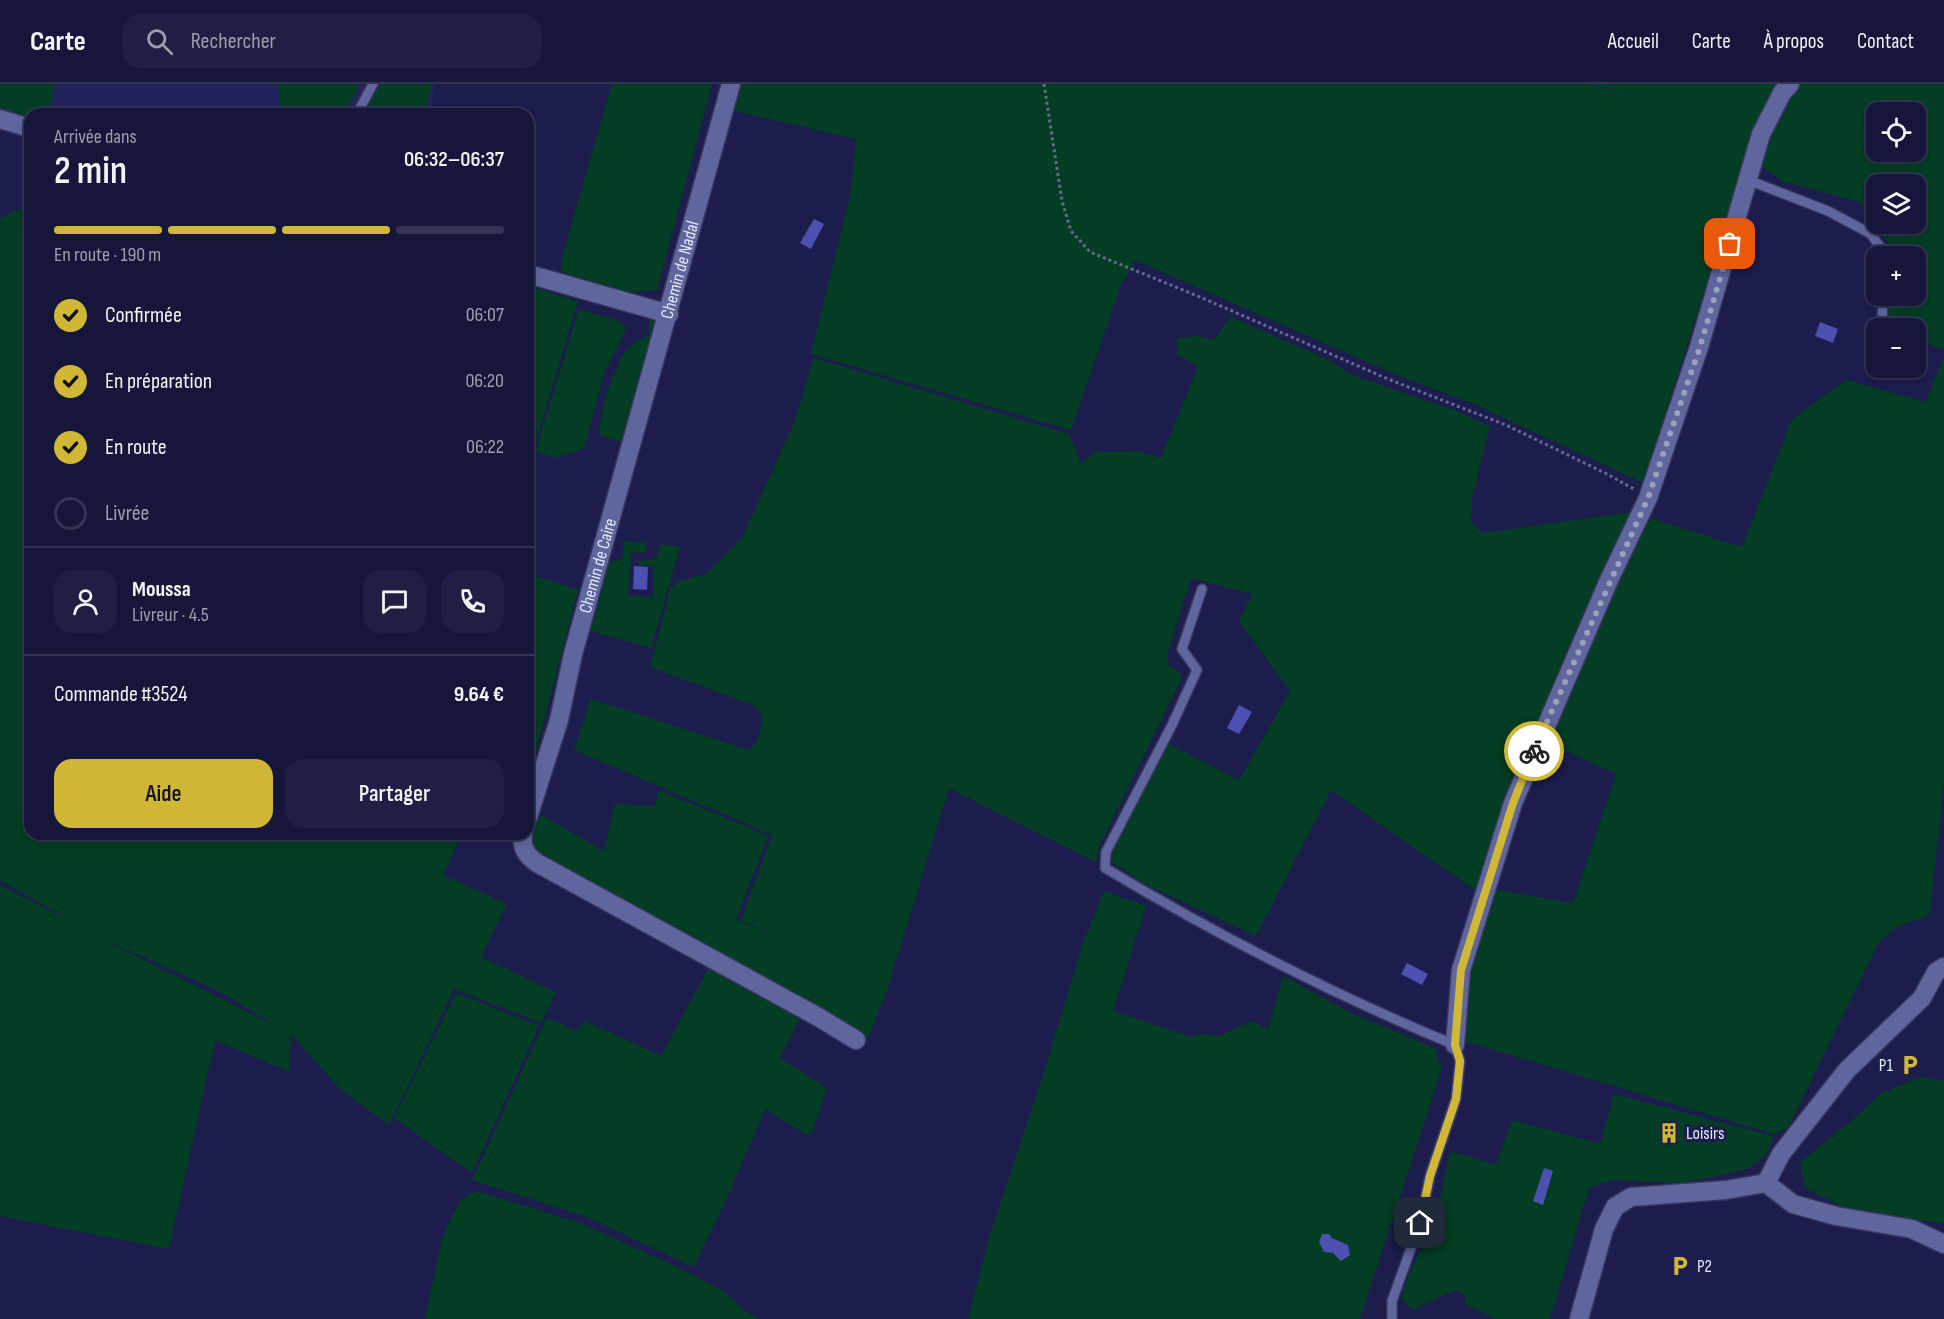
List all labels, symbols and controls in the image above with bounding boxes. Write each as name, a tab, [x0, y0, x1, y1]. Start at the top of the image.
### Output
search box	[122, 14, 542, 68]
text: Carte	[30, 25, 86, 58]
icon: search	[143, 25, 176, 58]
text: Rechercher	[191, 28, 276, 55]
text: Accueil	[1608, 29, 1659, 54]
text: Carte	[1692, 29, 1731, 54]
text: À propos	[1764, 29, 1824, 54]
text: Contact	[1857, 29, 1914, 54]
map controls	[1866, 102, 1926, 378]
button: locate	[1866, 102, 1926, 162]
text: Arrivée dans	[54, 125, 137, 149]
text: 06:32–06:37	[404, 146, 504, 173]
text: 2 min	[54, 148, 127, 195]
button: layers	[1866, 174, 1926, 234]
pin	[1704, 218, 1755, 269]
street label: Chemin de Nadal	[656, 219, 704, 321]
icon: bag	[1713, 227, 1746, 260]
text: En route · 190 m	[54, 243, 161, 267]
button: +	[1866, 246, 1926, 306]
icon: check	[54, 299, 87, 332]
text: Confirmée	[105, 302, 182, 329]
text: 06:07	[466, 303, 504, 327]
button: −	[1866, 318, 1926, 378]
icon: check	[54, 365, 87, 398]
text: En préparation	[105, 368, 212, 395]
text: 06:20	[465, 369, 504, 393]
icon: check	[54, 431, 87, 464]
text: En route	[105, 434, 167, 461]
text: 06:22	[466, 435, 504, 459]
text: Livrée	[105, 500, 149, 527]
street label: Chemin de Caire	[575, 516, 621, 616]
button: person	[54, 570, 117, 633]
button: chat	[363, 570, 426, 633]
button: phone	[441, 570, 504, 633]
text: Moussa	[132, 576, 191, 603]
text: Livreur · 4.5	[132, 603, 209, 627]
text: Commande #3524	[54, 681, 187, 708]
text: 9.64 €	[454, 681, 504, 708]
courier	[1504, 721, 1564, 781]
icon: bike	[1518, 735, 1551, 768]
button: Aide	[54, 759, 273, 828]
button: Partager	[285, 759, 504, 828]
parking icon: P1	[1898, 1053, 1922, 1077]
place label: P1	[1879, 1055, 1894, 1076]
building icon: Loisirs	[1657, 1121, 1681, 1145]
place label: Loisirs	[1686, 1123, 1724, 1144]
pin	[1394, 1197, 1445, 1248]
icon: home	[1403, 1206, 1436, 1239]
parking icon: P2	[1668, 1254, 1692, 1278]
place label: P2	[1697, 1256, 1712, 1277]

